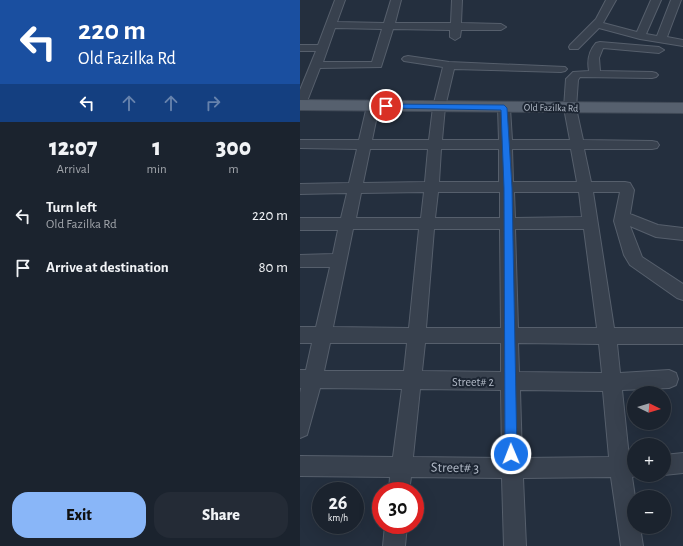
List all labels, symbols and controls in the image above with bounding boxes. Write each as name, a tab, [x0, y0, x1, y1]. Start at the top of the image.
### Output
icon: left	[12, 16, 64, 68]
text: 220 m	[78, 17, 146, 45]
text: Old Fazilka Rd	[78, 50, 176, 68]
pin	[369, 89, 403, 123]
icon: left	[76, 92, 98, 114]
icon: ahead	[118, 92, 140, 114]
icon: ahead	[160, 92, 182, 114]
icon: right	[202, 92, 224, 114]
icon: arrive	[375, 95, 397, 117]
street label: Old Fazilka Rd	[524, 103, 578, 113]
text: 12:07	[49, 136, 98, 160]
text: 1	[152, 136, 161, 160]
text: 300	[216, 136, 251, 160]
text: Arrival	[57, 163, 90, 176]
text: min	[147, 163, 167, 176]
text: m	[228, 163, 239, 176]
text: Turn left	[46, 200, 97, 215]
icon: left	[12, 205, 34, 227]
text: 220 m	[252, 208, 288, 223]
text: Old Fazilka Rd	[46, 218, 117, 231]
icon: arrive	[12, 257, 34, 279]
text: Arrive at destination	[46, 260, 169, 275]
text: 80 m	[258, 260, 288, 275]
street label: Street# 2	[452, 376, 494, 388]
north arrow	[627, 386, 671, 430]
map controls	[627, 386, 671, 534]
position arrow	[490, 433, 532, 475]
button: +	[627, 438, 671, 482]
street label: Street# 3	[431, 461, 479, 475]
speed limit sign: 30	[372, 482, 424, 534]
button: −	[627, 490, 671, 534]
button: Exit	[12, 492, 146, 538]
button: Share	[154, 492, 288, 538]
text: 26	[328, 493, 348, 513]
text: km/h	[328, 513, 348, 523]

